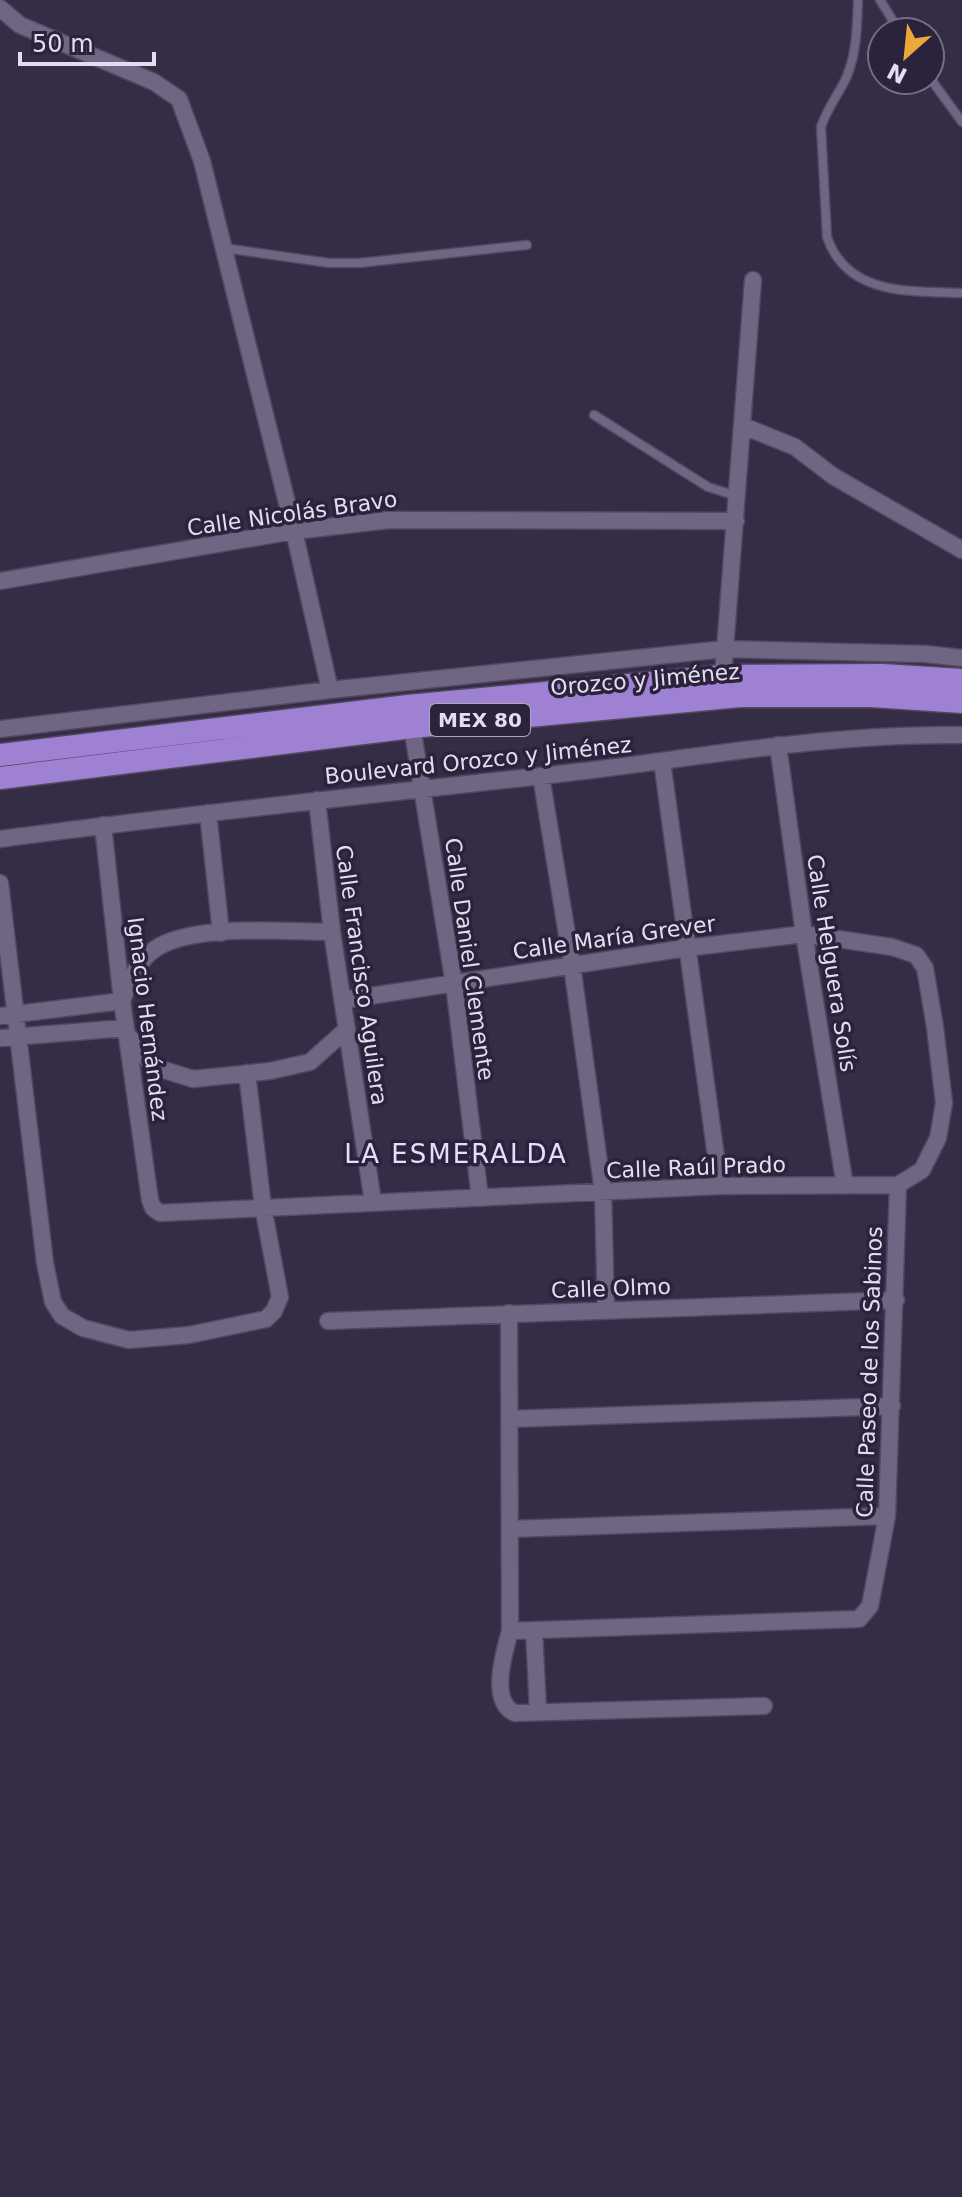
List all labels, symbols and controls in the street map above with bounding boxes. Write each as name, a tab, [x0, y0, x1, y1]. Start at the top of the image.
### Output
scale bar	[20, 16, 154, 66]
north arrow	[866, 16, 946, 96]
text: 50 m	[32, 30, 94, 58]
text: N	[883, 58, 911, 89]
street label: Calle Nicolás Bravo	[185, 486, 399, 541]
street label: Orozco y Jiménez	[549, 659, 741, 700]
road number: MEX 80	[430, 704, 530, 736]
street label: Boulevard Orozco y Jiménez	[323, 732, 633, 789]
street label: Calle Daniel Clemente	[440, 836, 499, 1082]
street label: Calle Francisco Aguilera	[331, 843, 392, 1107]
street label: Calle Helguera Solís	[802, 853, 861, 1074]
street label: Calle María Grever	[511, 911, 718, 964]
street label: Ignacio Hernández	[123, 915, 172, 1123]
district label: LA ESMERALDA	[344, 1139, 568, 1169]
street label: Calle Raúl Prado	[606, 1152, 786, 1183]
street label: Calle Paseo de los Sabinos	[852, 1226, 887, 1518]
street label: Calle Olmo	[551, 1274, 671, 1303]

